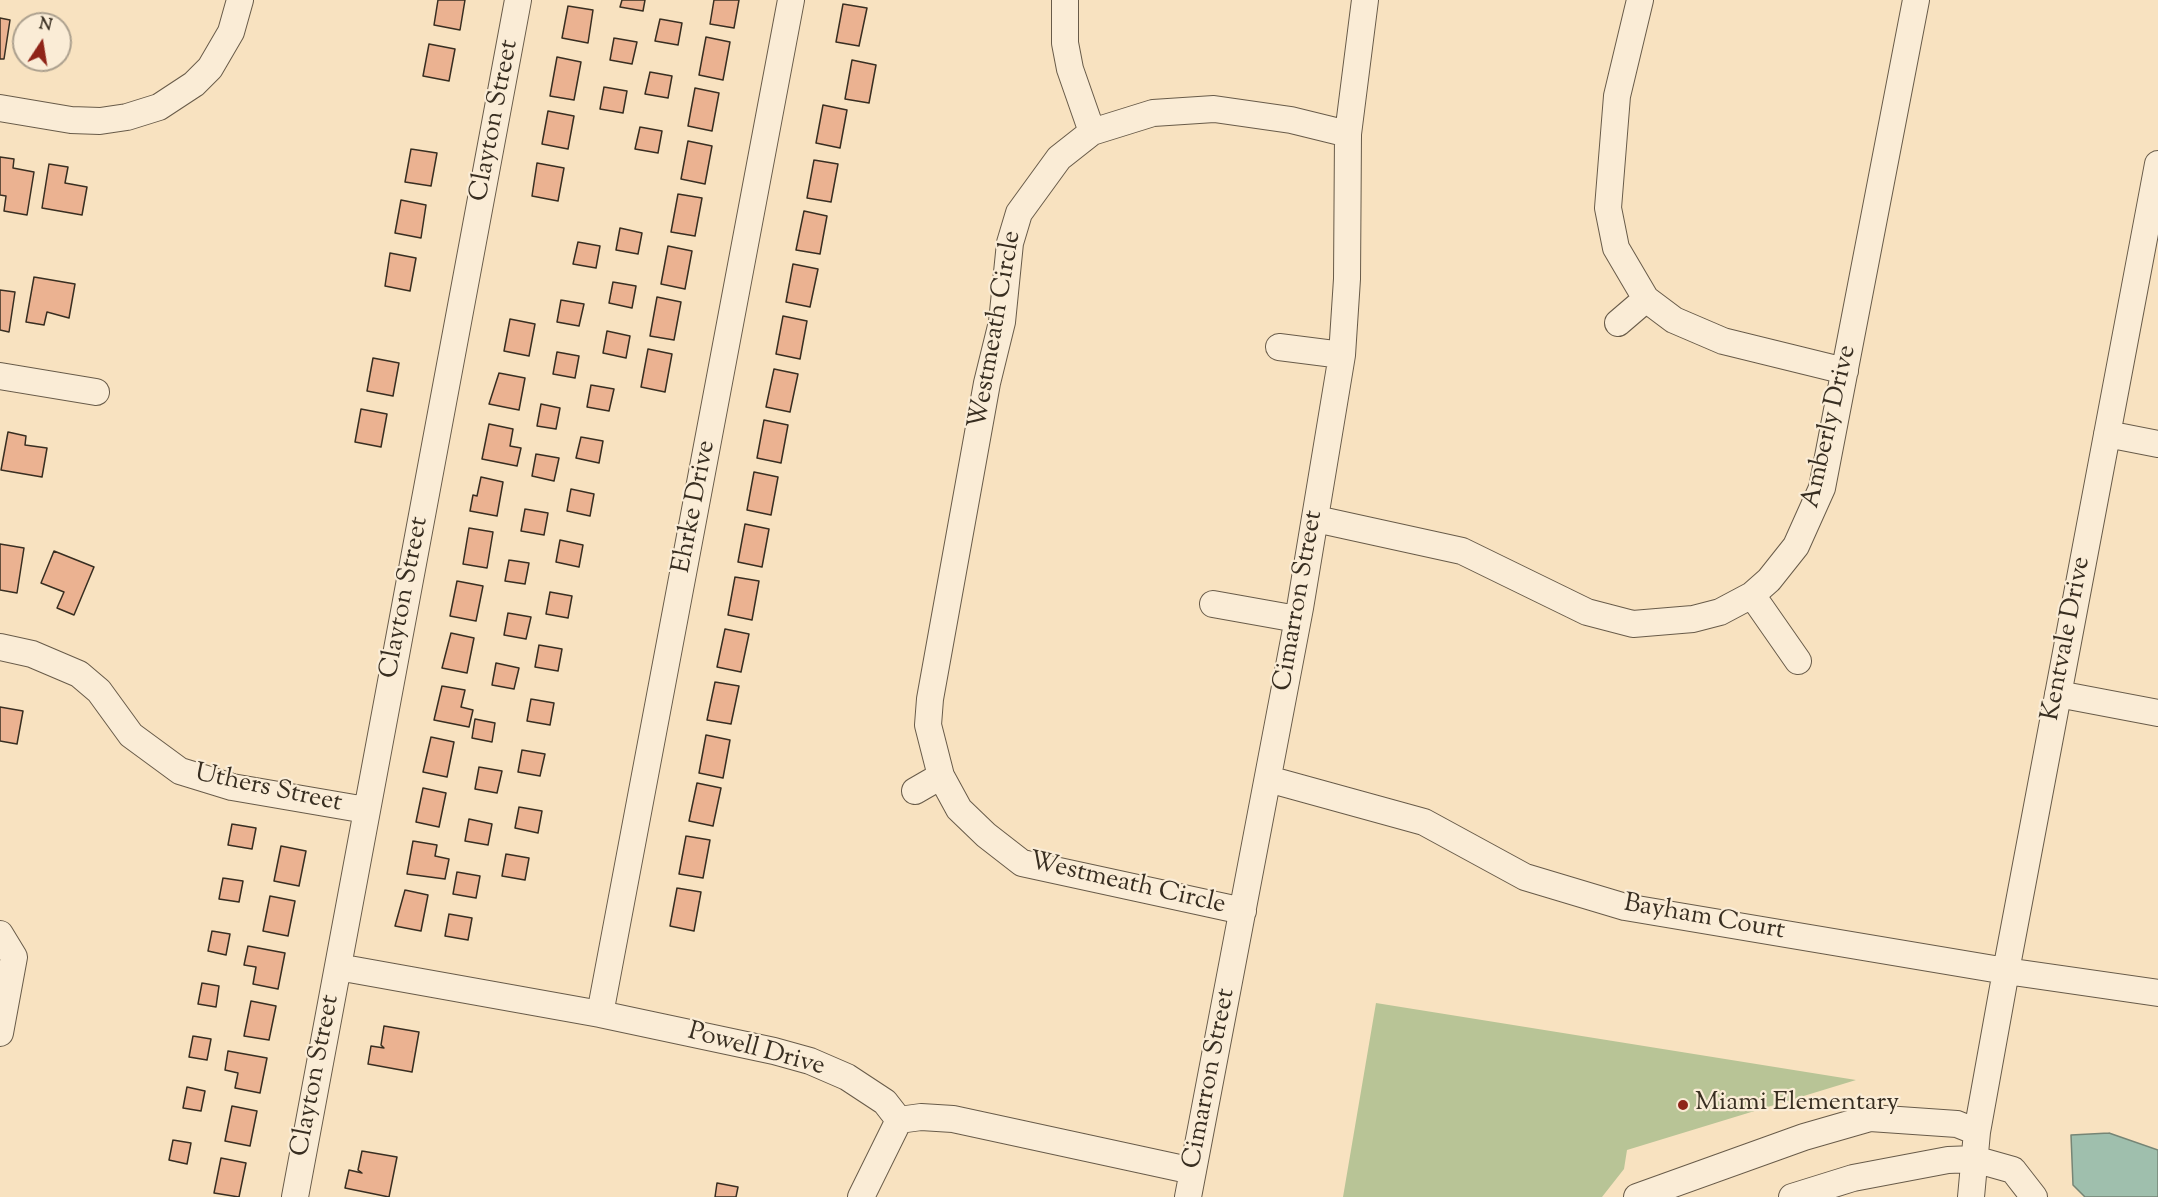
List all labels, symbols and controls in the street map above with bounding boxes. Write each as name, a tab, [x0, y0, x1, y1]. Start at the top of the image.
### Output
north arrow	[12, 12, 72, 72]
text: N	[37, 13, 54, 38]
street label: Clayton Street	[465, 38, 527, 204]
street label: Westmeath Circle	[964, 228, 1030, 432]
street label: Amberly Drive	[1797, 342, 1865, 512]
street label: Ehrke Drive	[668, 438, 724, 576]
street label: Cimarron Street	[1269, 508, 1331, 694]
street label: Clayton Street	[375, 515, 437, 681]
street label: Kentvale Drive	[2037, 554, 2099, 724]
street label: Uthers Street	[191, 759, 345, 821]
street label: Westmeath Circle	[1026, 847, 1228, 923]
street label: Bayham Court	[1621, 889, 1787, 949]
street label: Cimarron Street	[1178, 986, 1244, 1172]
street label: Clayton Street	[286, 993, 348, 1159]
street label: Powell Drive	[684, 1018, 828, 1084]
place label: Miami Elementary	[1695, 1089, 1899, 1121]
marker: Miami Elementary	[1676, 1098, 1690, 1112]

